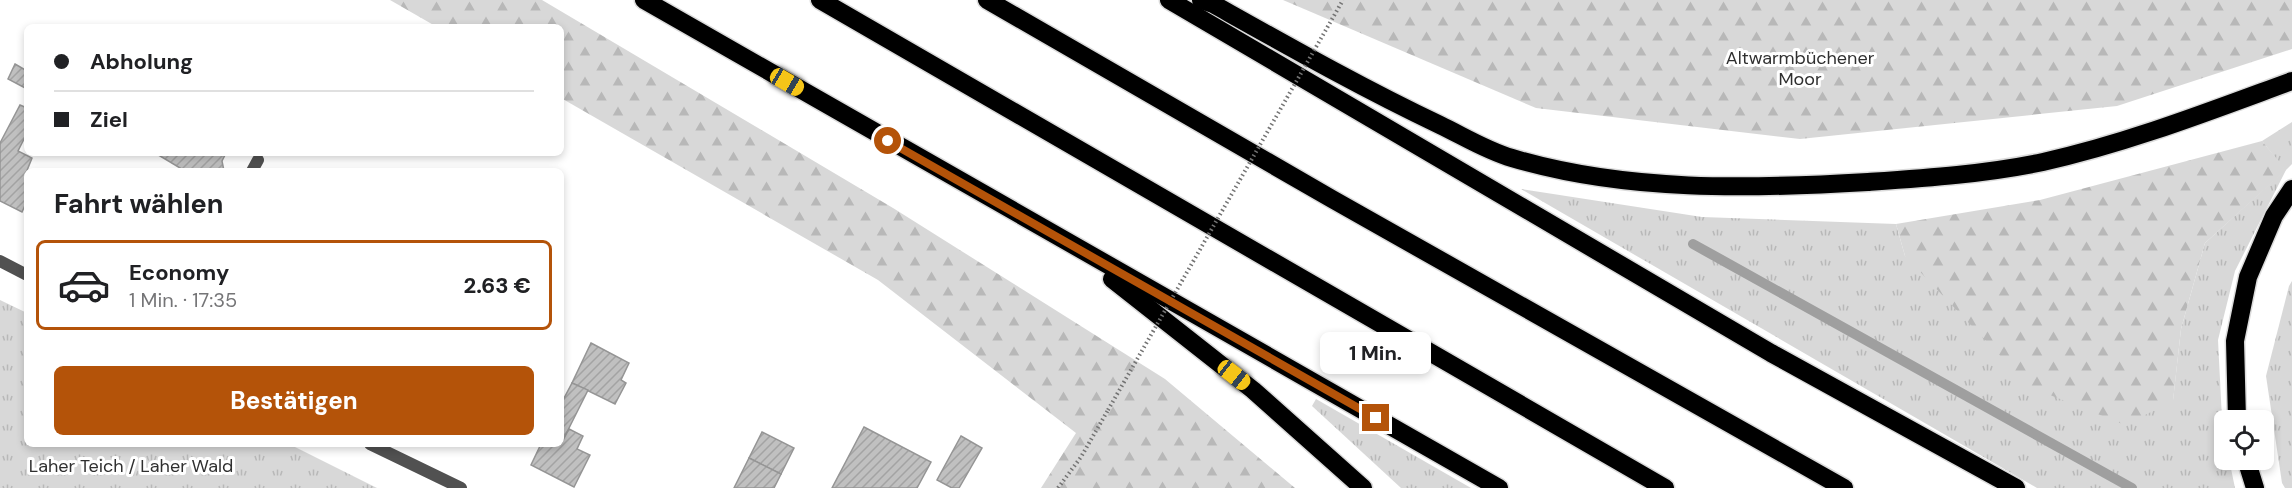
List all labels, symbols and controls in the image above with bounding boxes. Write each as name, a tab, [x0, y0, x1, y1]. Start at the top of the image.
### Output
park label: Altwarmbüchener Moor	[1726, 46, 1875, 91]
text: Abholung	[90, 47, 193, 76]
car	[767, 65, 807, 99]
text: Ziel	[90, 105, 128, 134]
route start	[874, 127, 901, 154]
text: Fahrt wählen	[54, 186, 224, 221]
icon: car	[57, 258, 111, 312]
text: Economy	[129, 258, 229, 287]
text: 2.63 €	[464, 271, 531, 300]
text: 1 Min. · 17:35	[129, 287, 237, 313]
callout: 1 Min.	[1320, 331, 1432, 373]
text: 1 Min.	[1349, 340, 1402, 366]
car	[1214, 357, 1254, 393]
button: Bestätigen	[54, 366, 534, 435]
route end	[1362, 404, 1389, 431]
map controls	[2214, 410, 2274, 470]
button: locate	[2214, 410, 2274, 470]
park label: Laher Teich / Laher Wald	[29, 454, 233, 478]

